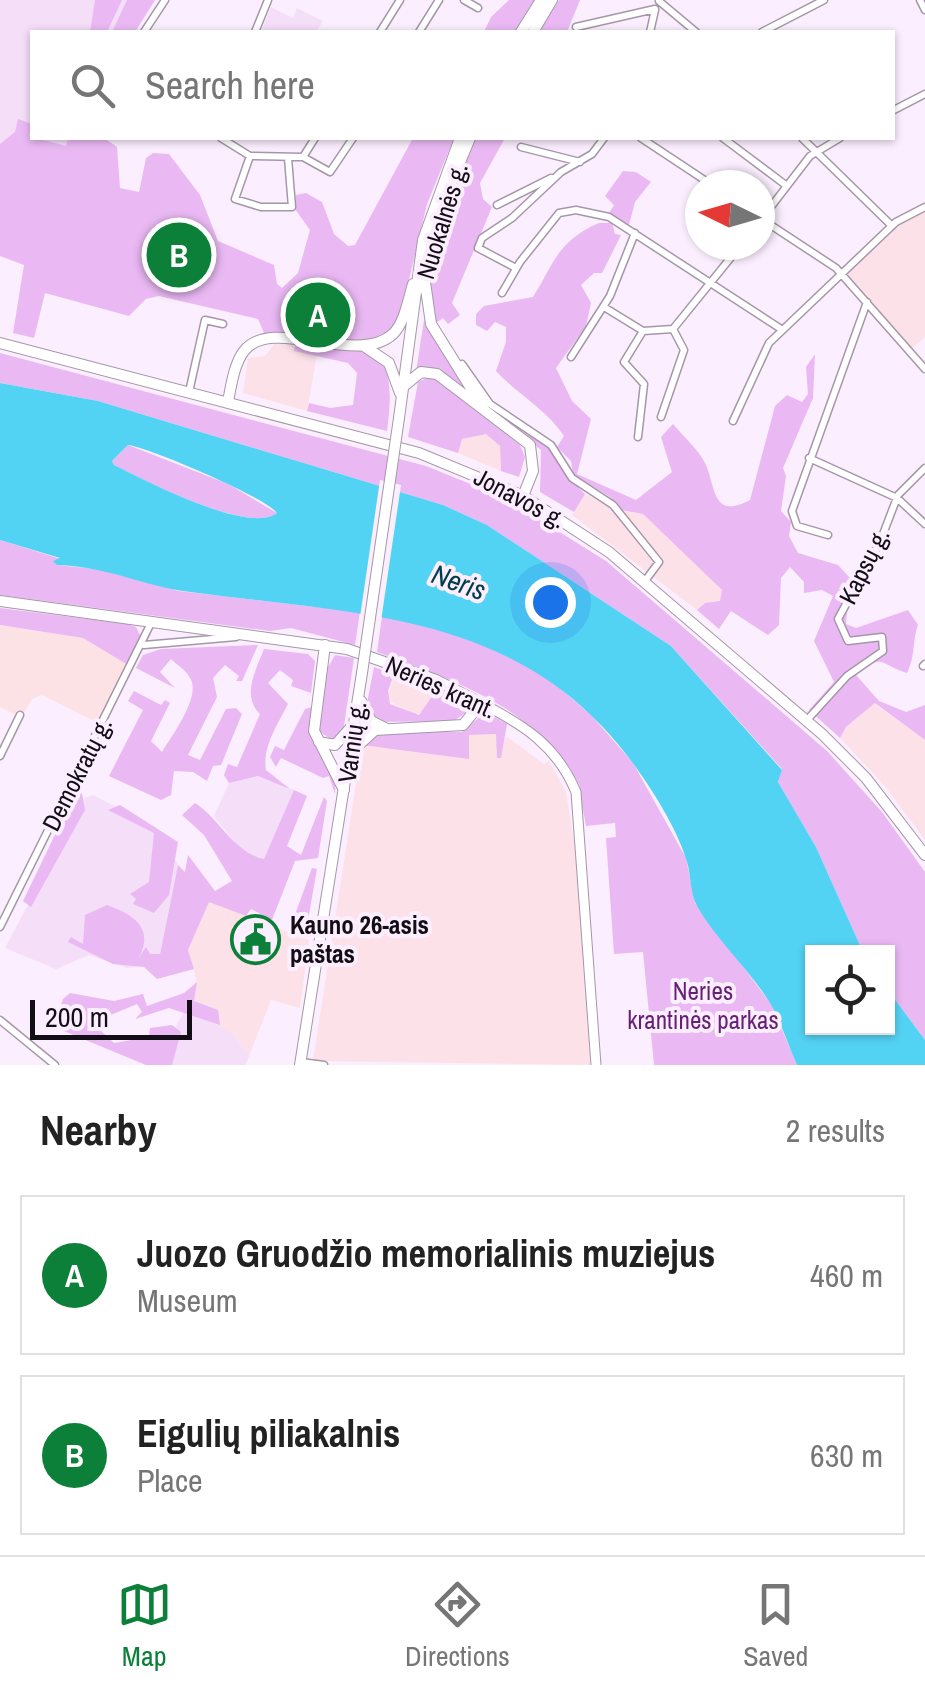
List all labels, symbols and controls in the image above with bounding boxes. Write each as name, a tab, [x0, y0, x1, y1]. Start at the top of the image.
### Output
search box	[30, 30, 895, 140]
icon: search	[65, 58, 120, 113]
text: Search here	[145, 60, 315, 111]
street label: Nuokalnės g.	[408, 159, 476, 283]
north arrow	[685, 170, 775, 260]
pin: B	[146, 218, 212, 292]
pin: A	[286, 278, 350, 352]
street label: Jonavos g.	[468, 460, 572, 536]
street label: Kapsų g.	[830, 522, 898, 610]
water label: Neris	[427, 555, 491, 609]
your location	[525, 577, 576, 628]
street label: Neries krant.	[380, 648, 502, 726]
street label: Varnių g.	[329, 699, 375, 785]
street label: Demokratų g.	[34, 711, 120, 837]
place label: Kauno 26-asis paštas	[290, 908, 429, 971]
public building icon: Kauno 26-asis paštas	[229, 913, 281, 965]
map controls	[805, 945, 895, 1035]
button: locate	[805, 945, 895, 1035]
park label: Neries krantinės parkas	[627, 974, 779, 1037]
scale bar	[30, 995, 192, 1040]
text: 200 m	[45, 998, 109, 1036]
text: Nearby	[40, 1102, 157, 1158]
text: 2 results	[786, 1109, 885, 1152]
text: Juozo Gruodžio memorialinis muziejus	[137, 1228, 715, 1279]
text: A	[65, 1254, 84, 1297]
text: 460 m	[810, 1254, 883, 1297]
text: Museum	[137, 1279, 238, 1322]
text: Eigulių piliakalnis	[137, 1408, 400, 1459]
text: B	[65, 1434, 84, 1477]
text: 630 m	[810, 1434, 883, 1477]
text: Place	[137, 1459, 203, 1502]
tab: Map	[117, 1577, 172, 1675]
tab: Directions	[405, 1577, 510, 1675]
tab: Saved	[743, 1577, 808, 1675]

